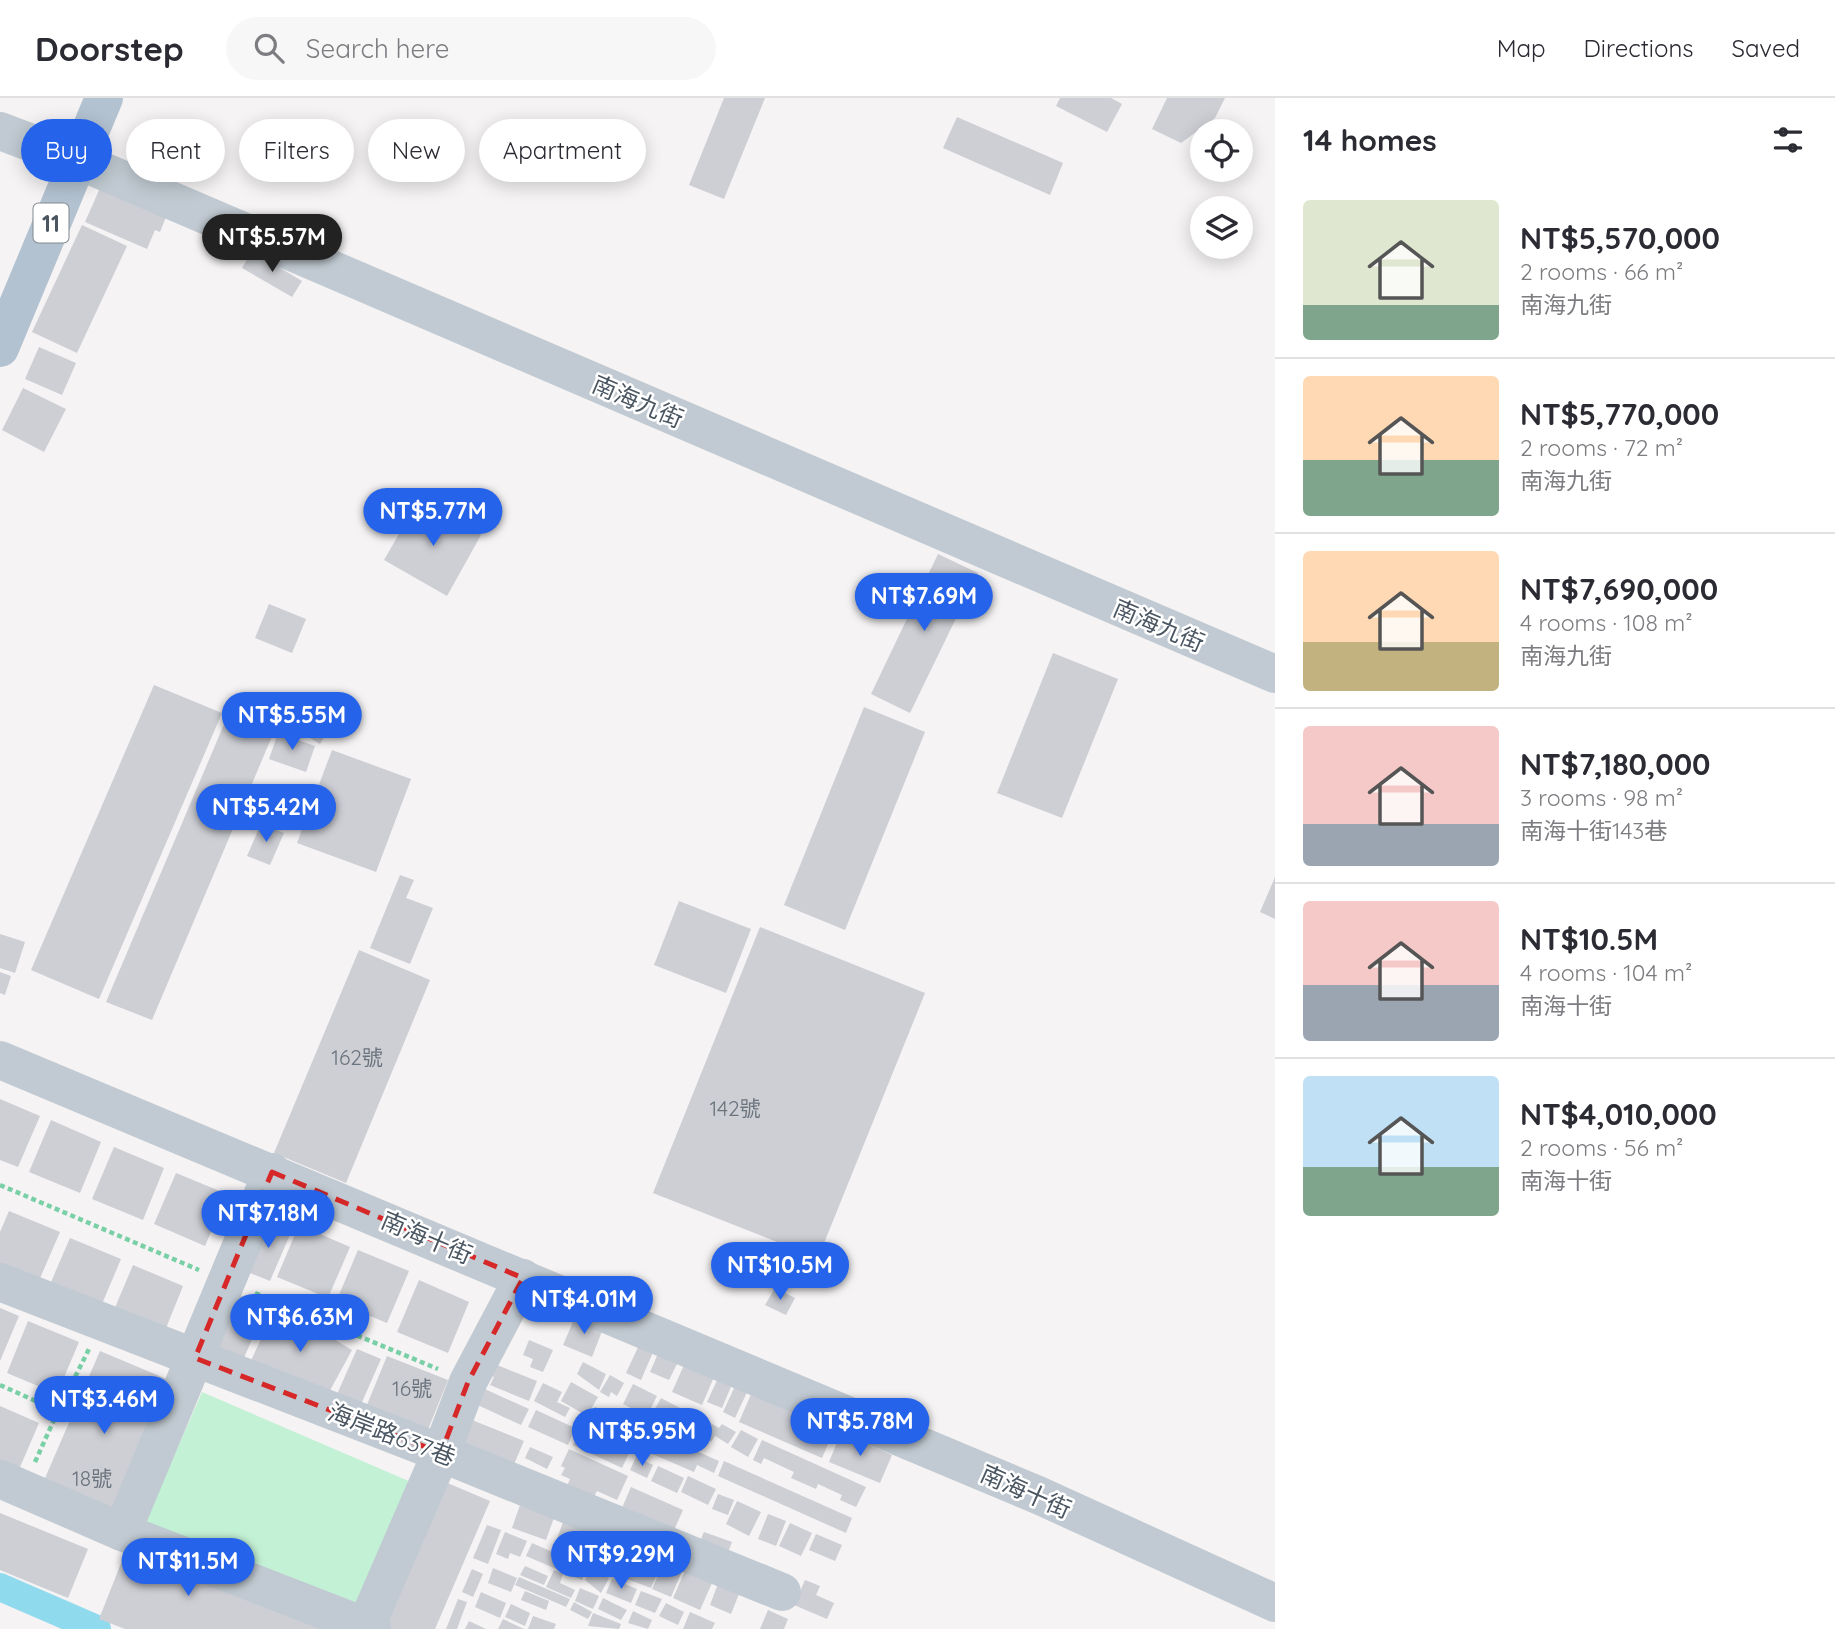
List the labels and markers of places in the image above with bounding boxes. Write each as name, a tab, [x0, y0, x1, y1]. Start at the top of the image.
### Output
pin: NT$5.57M	[200, 214, 344, 274]
pin: NT$5.77M	[361, 489, 505, 548]
pin: NT$7.69M	[852, 574, 996, 633]
pin: NT$5.55M	[220, 692, 364, 752]
pin: NT$5.42M	[194, 784, 338, 844]
pin: NT$7.18M	[196, 1190, 340, 1250]
pin: NT$10.5M	[708, 1242, 852, 1302]
pin: NT$4.01M	[512, 1276, 656, 1336]
pin: NT$6.63M	[228, 1294, 372, 1354]
pin: NT$3.46M	[32, 1376, 176, 1436]
pin: NT$5.78M	[788, 1398, 932, 1458]
pin: NT$5.95M	[570, 1408, 714, 1468]
pin: NT$9.29M	[549, 1532, 693, 1591]
pin: NT$11.5M	[116, 1538, 260, 1598]

